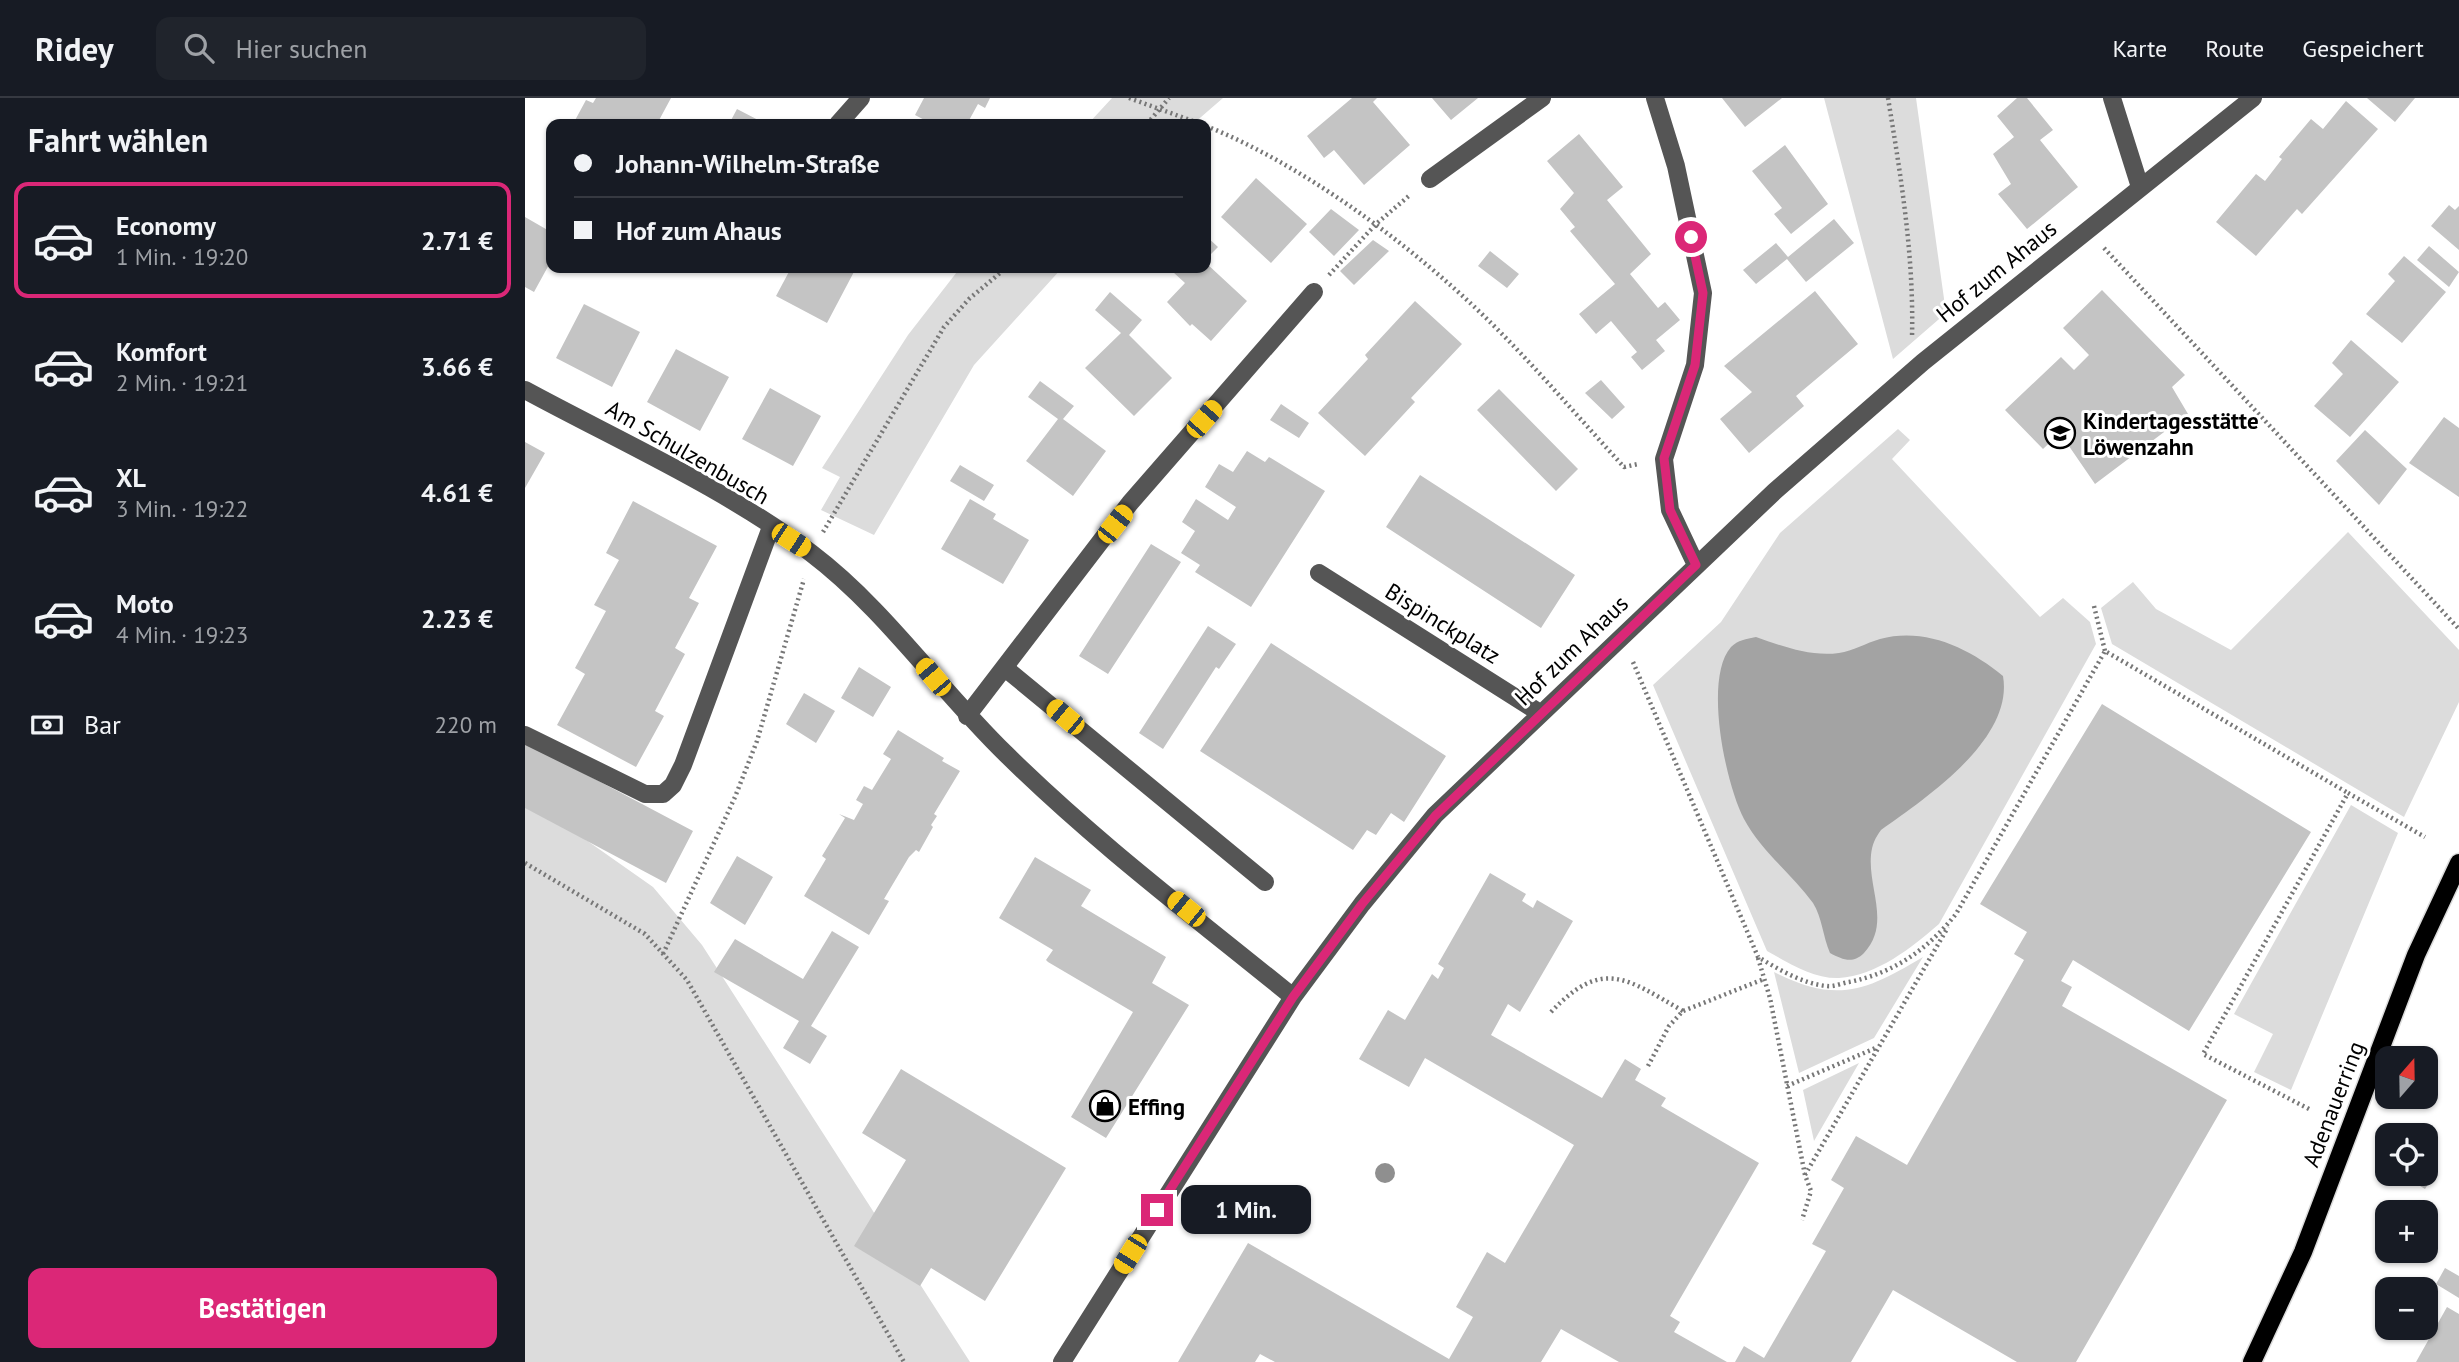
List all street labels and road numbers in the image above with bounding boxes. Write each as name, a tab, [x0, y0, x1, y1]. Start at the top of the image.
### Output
street label: Hof zum Ahaus	[1930, 214, 2062, 328]
street label: Am Schulzenbusch	[601, 393, 775, 511]
street label: Bispinckplatz	[1380, 576, 1506, 670]
street label: Hof zum Ahaus	[1508, 589, 1634, 711]
street label: Adenauerring	[2296, 1037, 2370, 1171]

